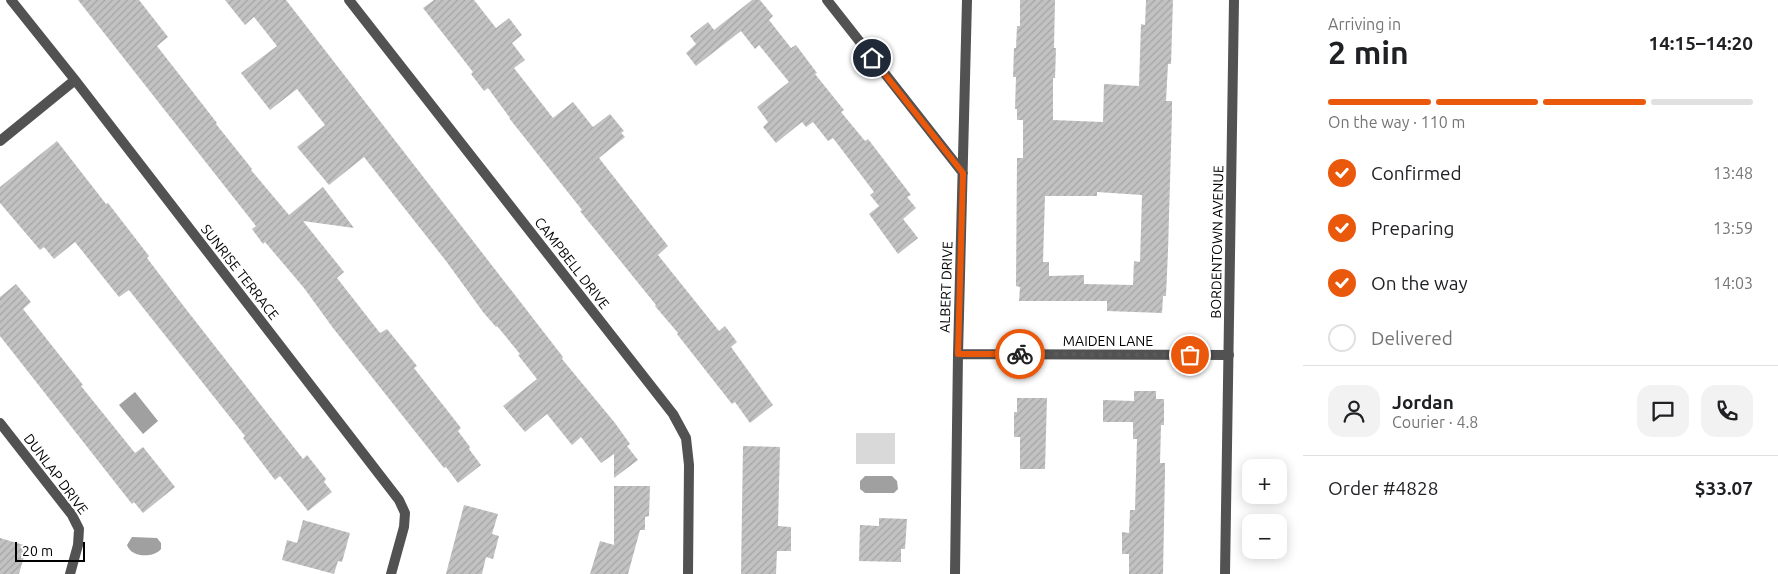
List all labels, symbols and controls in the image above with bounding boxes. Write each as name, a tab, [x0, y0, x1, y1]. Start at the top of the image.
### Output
text: Arriving in	[1328, 15, 1401, 33]
text: 14:15–14:20	[1648, 32, 1753, 54]
text: 2 min	[1328, 34, 1409, 70]
pin	[851, 37, 893, 79]
icon: home	[858, 44, 886, 72]
text: On the way · 110 m	[1328, 113, 1465, 131]
icon: check	[1328, 159, 1356, 187]
text: Confirmed	[1371, 162, 1462, 184]
text: 13:48	[1713, 164, 1753, 182]
street label: BORDENTOWN AVENUE	[1208, 165, 1226, 319]
street label: CAMPBELL DRIVE	[531, 214, 613, 312]
icon: check	[1328, 214, 1356, 242]
text: Preparing	[1371, 217, 1455, 239]
text: 13:59	[1713, 219, 1753, 237]
street label: SUNRISE TERRACE	[198, 221, 282, 323]
street label: ALBERT DRIVE	[936, 241, 956, 333]
icon: check	[1328, 269, 1356, 297]
text: On the way	[1371, 272, 1468, 294]
text: 14:03	[1713, 274, 1753, 292]
text: Delivered	[1371, 327, 1453, 349]
courier	[995, 329, 1045, 379]
street label: MAIDEN LANE	[1063, 333, 1153, 349]
pin	[1169, 334, 1211, 376]
icon: bike	[1006, 340, 1034, 368]
icon: bag	[1176, 341, 1204, 369]
button: person	[1328, 385, 1380, 437]
button: chat	[1637, 385, 1689, 437]
button: phone	[1701, 385, 1753, 437]
text: Jordan	[1392, 391, 1454, 413]
text: Courier · 4.8	[1392, 413, 1478, 431]
street label: DUNLAP DRIVE	[21, 431, 92, 517]
map controls	[1242, 459, 1287, 559]
button: +	[1242, 459, 1287, 504]
text: Order #4828	[1328, 477, 1438, 499]
text: $33.07	[1695, 477, 1753, 499]
button: −	[1242, 514, 1287, 559]
scale bar	[15, 539, 85, 562]
text: 20 m	[22, 543, 53, 559]

